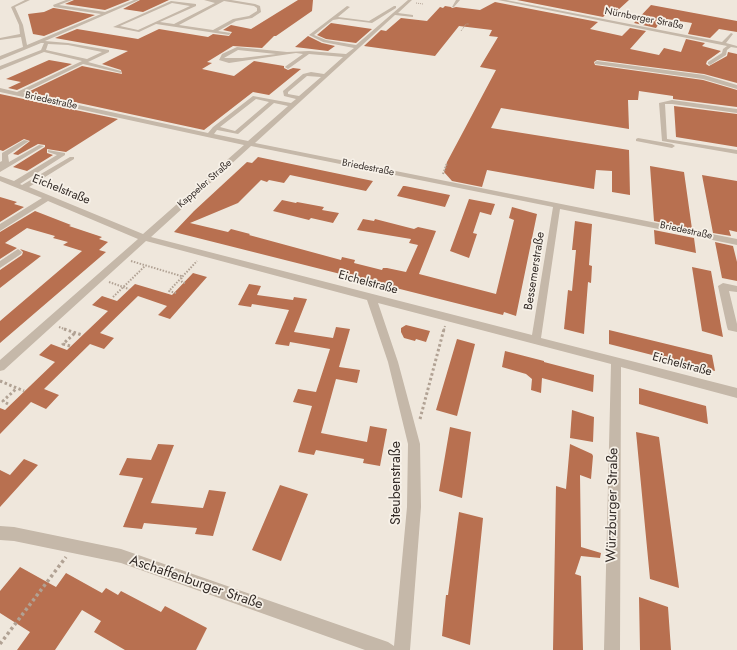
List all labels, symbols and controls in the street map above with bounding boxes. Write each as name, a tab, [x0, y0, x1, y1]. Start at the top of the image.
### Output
street label: Nürnberger Straße	[604, 5, 684, 33]
street label: Briedestraße	[24, 90, 78, 112]
street label: Kappeler Straße	[175, 157, 235, 211]
street label: Briedestraße	[341, 157, 395, 179]
street label: Eichelstraße	[30, 172, 92, 208]
street label: Briedestraße	[659, 220, 713, 242]
street label: Bessemerstraße	[522, 231, 548, 311]
street label: Eichelstraße	[337, 268, 399, 298]
street label: Eichelstraße	[651, 350, 713, 380]
street label: Steubenstraße	[389, 441, 405, 525]
street label: Würzburger Straße	[604, 448, 622, 562]
street label: Aschaffenburger Straße	[127, 552, 265, 614]

